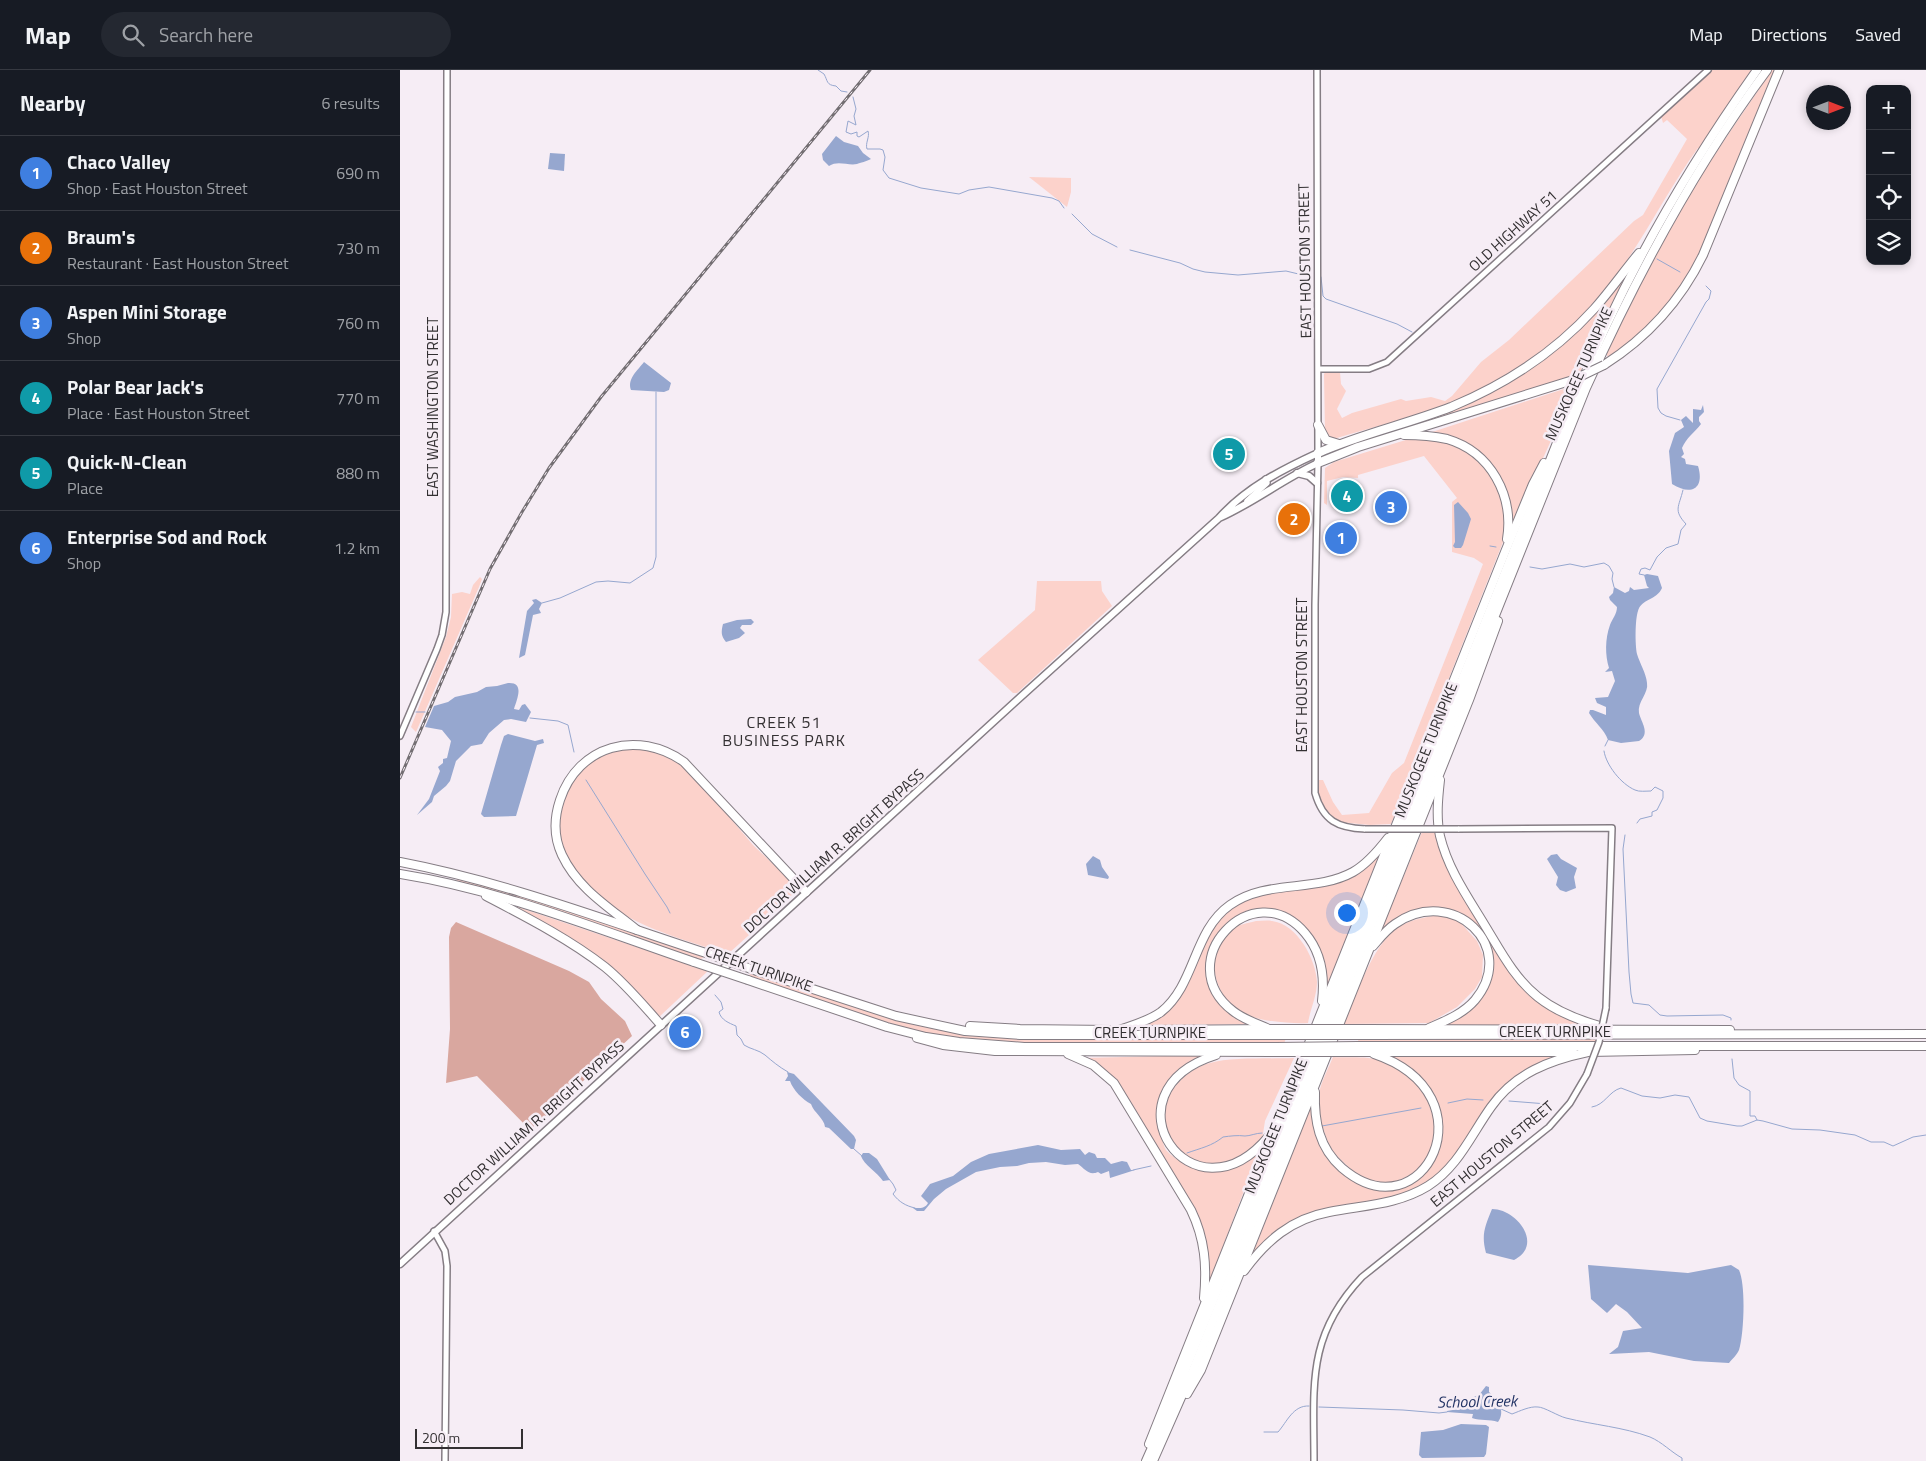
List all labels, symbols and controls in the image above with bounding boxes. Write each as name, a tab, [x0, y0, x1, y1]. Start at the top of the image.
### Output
search box	[101, 12, 451, 57]
text: Map	[25, 17, 71, 53]
text: Search here	[159, 20, 253, 49]
icon: search	[119, 21, 147, 49]
text: Map	[1689, 21, 1723, 48]
text: Directions	[1751, 21, 1827, 48]
text: Saved	[1855, 21, 1901, 48]
north arrow	[1806, 85, 1851, 130]
map controls	[1866, 85, 1911, 265]
button: +	[1866, 85, 1911, 130]
text: Nearby	[20, 87, 85, 119]
text: 6 results	[321, 91, 380, 115]
button: −	[1866, 130, 1911, 175]
text: Chaco Valley	[67, 147, 170, 176]
text: 1	[32, 161, 40, 185]
text: 690 m	[336, 161, 380, 185]
button: locate	[1866, 175, 1911, 220]
text: Shop · East Houston Street	[67, 176, 248, 200]
street label: EAST HOUSTON STREET	[1292, 183, 1317, 339]
street label: OLD HIGHWAY 51	[1463, 184, 1562, 277]
button: layers	[1866, 220, 1911, 265]
text: Braum's	[67, 222, 135, 251]
text: 2	[32, 236, 40, 260]
text: 730 m	[336, 236, 380, 260]
text: Restaurant · East Houston Street	[67, 251, 289, 275]
text: Aspen Mini Storage	[67, 297, 227, 326]
street label: MUSKOGEE TURNPIKE	[1539, 303, 1618, 444]
text: 3	[32, 311, 40, 335]
text: 760 m	[336, 311, 380, 335]
street label: EAST WASHINGTON STREET	[421, 317, 444, 497]
text: Shop	[67, 326, 101, 350]
text: Polar Bear Jack's	[67, 372, 204, 401]
text: 4	[32, 386, 40, 410]
text: 770 m	[336, 386, 380, 410]
text: Place · East Houston Street	[67, 401, 250, 425]
pin: 5	[1213, 435, 1245, 473]
text: Quick-N-Clean	[67, 447, 187, 476]
text: 5	[32, 461, 40, 485]
text: 880 m	[336, 461, 380, 485]
text: Place	[67, 476, 103, 500]
pin: 4	[1331, 477, 1363, 515]
pin: 3	[1375, 488, 1407, 526]
pin: 2	[1278, 500, 1310, 538]
pin: 1	[1325, 519, 1357, 557]
text: Enterprise Sod and Rock	[67, 522, 267, 551]
text: 6	[32, 536, 40, 560]
text: 1.2 km	[334, 536, 380, 560]
text: Shop	[67, 551, 101, 575]
street label: EAST HOUSTON STREET	[1290, 597, 1313, 752]
street label: MUSKOGEE TURNPIKE	[1388, 679, 1463, 821]
district label: CREEK 51 BUSINESS PARK	[722, 710, 846, 752]
street label: DOCTOR WILLIAM R. BRIGHT BYPASS	[738, 763, 929, 938]
your location	[1334, 900, 1360, 926]
street label: CREEK TURNPIKE	[702, 939, 816, 998]
pin: 6	[669, 1013, 701, 1051]
street label: CREEK TURNPIKE	[1499, 1020, 1611, 1043]
street label: CREEK TURNPIKE	[1094, 1021, 1206, 1044]
street label: DOCTOR WILLIAM R. BRIGHT BYPASS	[438, 1035, 629, 1210]
street label: MUSKOGEE TURNPIKE	[1238, 1055, 1313, 1197]
street label: EAST HOUSTON STREET	[1425, 1095, 1558, 1212]
water label: School Creek	[1437, 1388, 1519, 1414]
scale bar	[415, 1426, 522, 1449]
text: 200 m	[422, 1427, 460, 1448]

